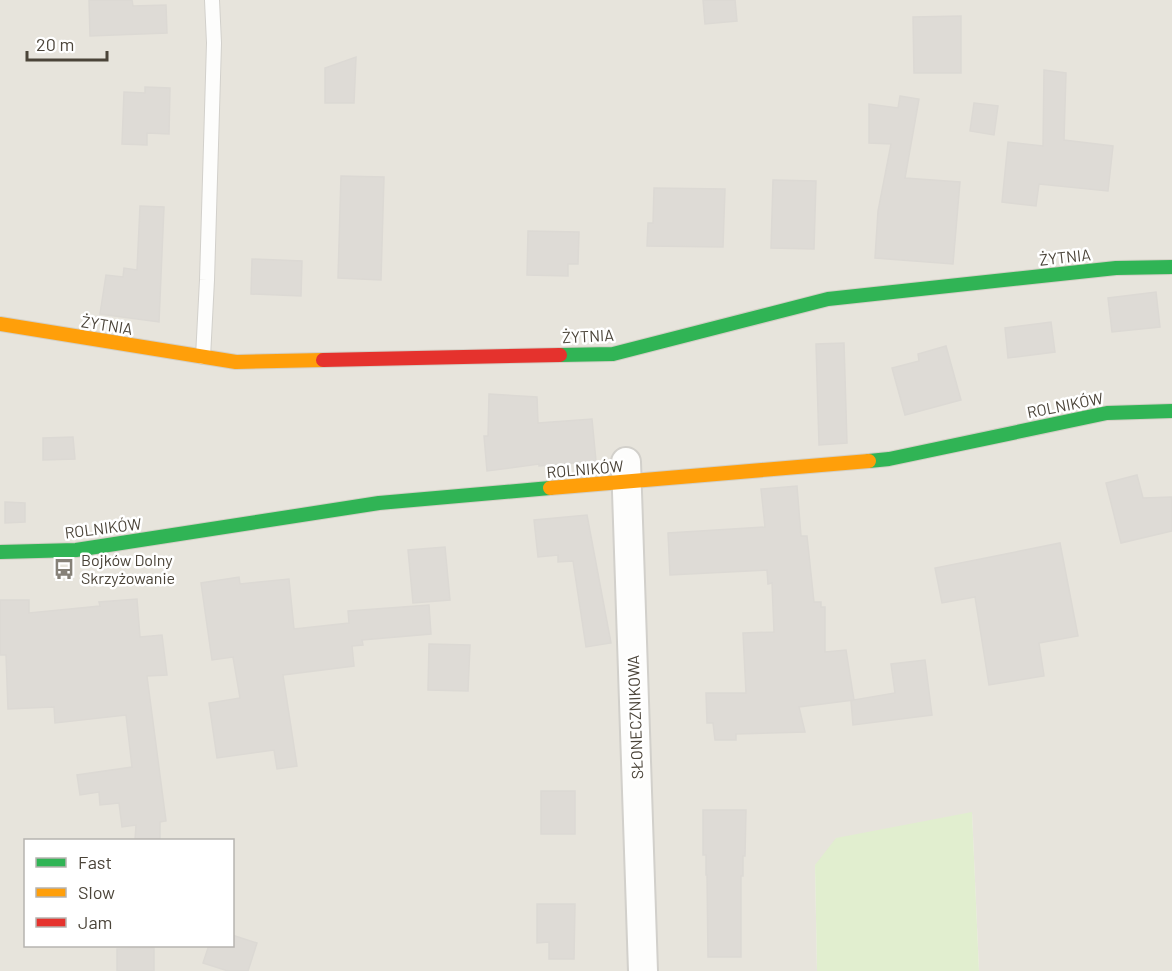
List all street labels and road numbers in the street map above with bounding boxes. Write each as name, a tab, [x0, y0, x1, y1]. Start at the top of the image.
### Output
street label: ŻYTNIA	[1038, 244, 1092, 269]
street label: ŻYTNIA	[80, 311, 134, 338]
street label: ŻYTNIA	[562, 325, 615, 346]
street label: ROLNIKÓW	[1025, 388, 1105, 421]
street label: ROLNIKÓW	[546, 456, 624, 481]
street label: ROLNIKÓW	[63, 513, 142, 542]
street label: SŁONECZNIKOWA	[623, 654, 646, 779]

